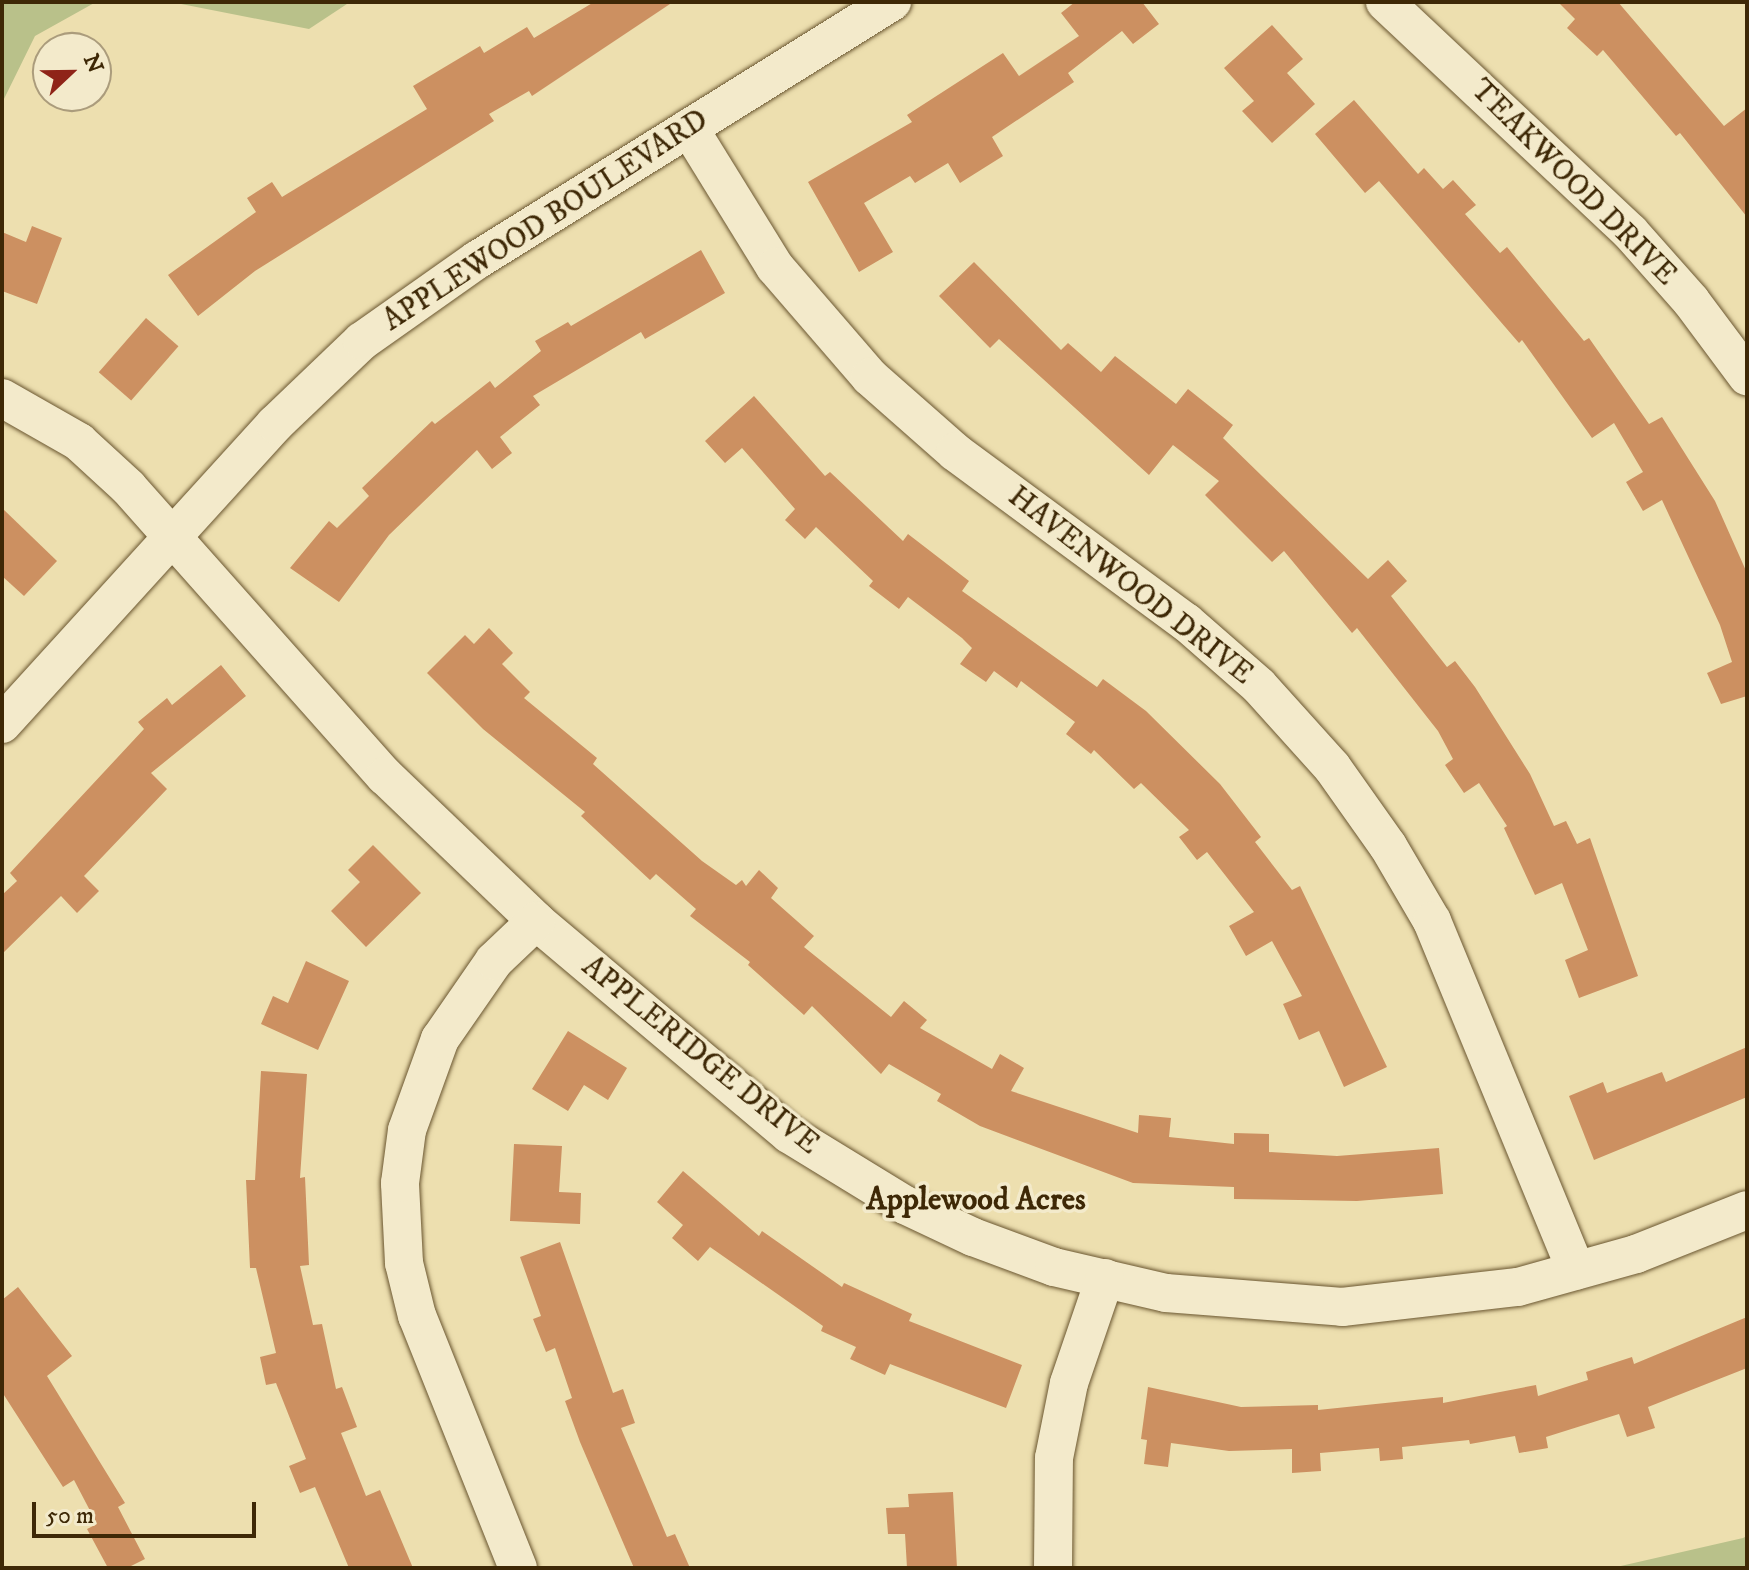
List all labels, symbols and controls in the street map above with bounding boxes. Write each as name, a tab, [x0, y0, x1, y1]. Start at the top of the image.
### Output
north arrow	[32, 32, 112, 112]
text: N	[77, 50, 109, 77]
street label: TEAKWOOD DRIVE	[1463, 73, 1683, 293]
street label: APPLEWOOD BOULEVARD	[377, 102, 715, 340]
street label: HAVENWOOD DRIVE	[1000, 479, 1260, 693]
street label: APPLERIDGE DRIVE	[574, 949, 826, 1163]
district label: Applewood Acres	[866, 1181, 1086, 1219]
scale bar	[36, 1486, 260, 1536]
text: 50 m	[46, 1501, 94, 1531]

